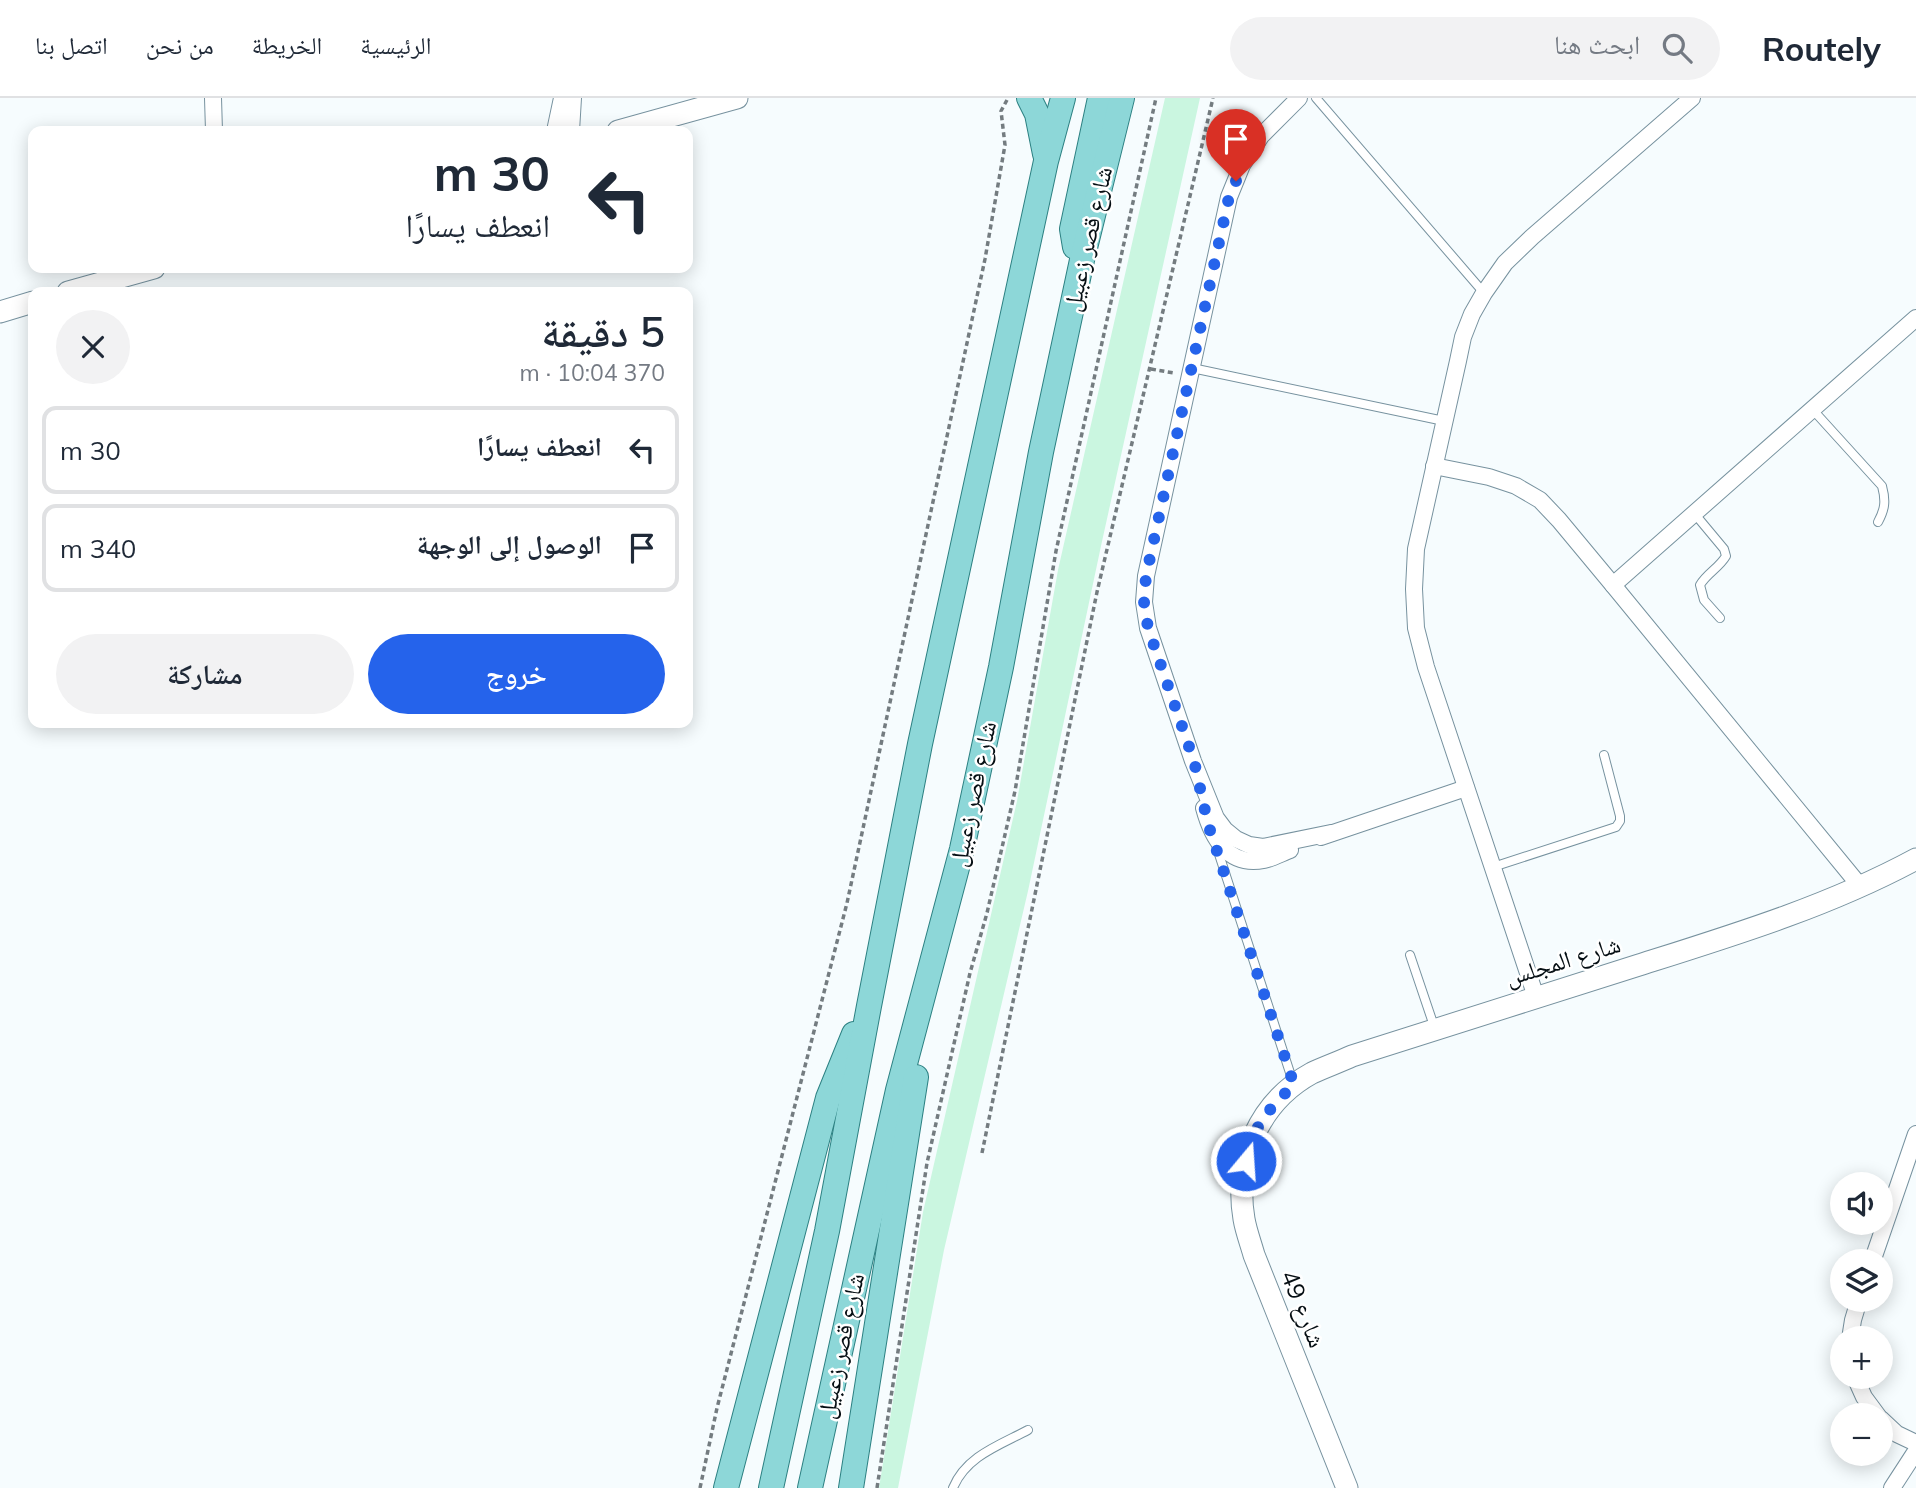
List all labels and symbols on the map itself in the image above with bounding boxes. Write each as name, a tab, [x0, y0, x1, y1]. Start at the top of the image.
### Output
pin	[1206, 109, 1266, 181]
street label: شارع قصر زعبيل	[1056, 163, 1119, 314]
street label: شارع قصر زعبيل	[942, 718, 1003, 869]
street label: شارع المجلس	[1501, 928, 1624, 993]
position arrow	[1209, 1124, 1283, 1198]
street label: شارع 49	[1274, 1266, 1333, 1352]
street label: شارع قصر زعبيل	[810, 1270, 871, 1421]

